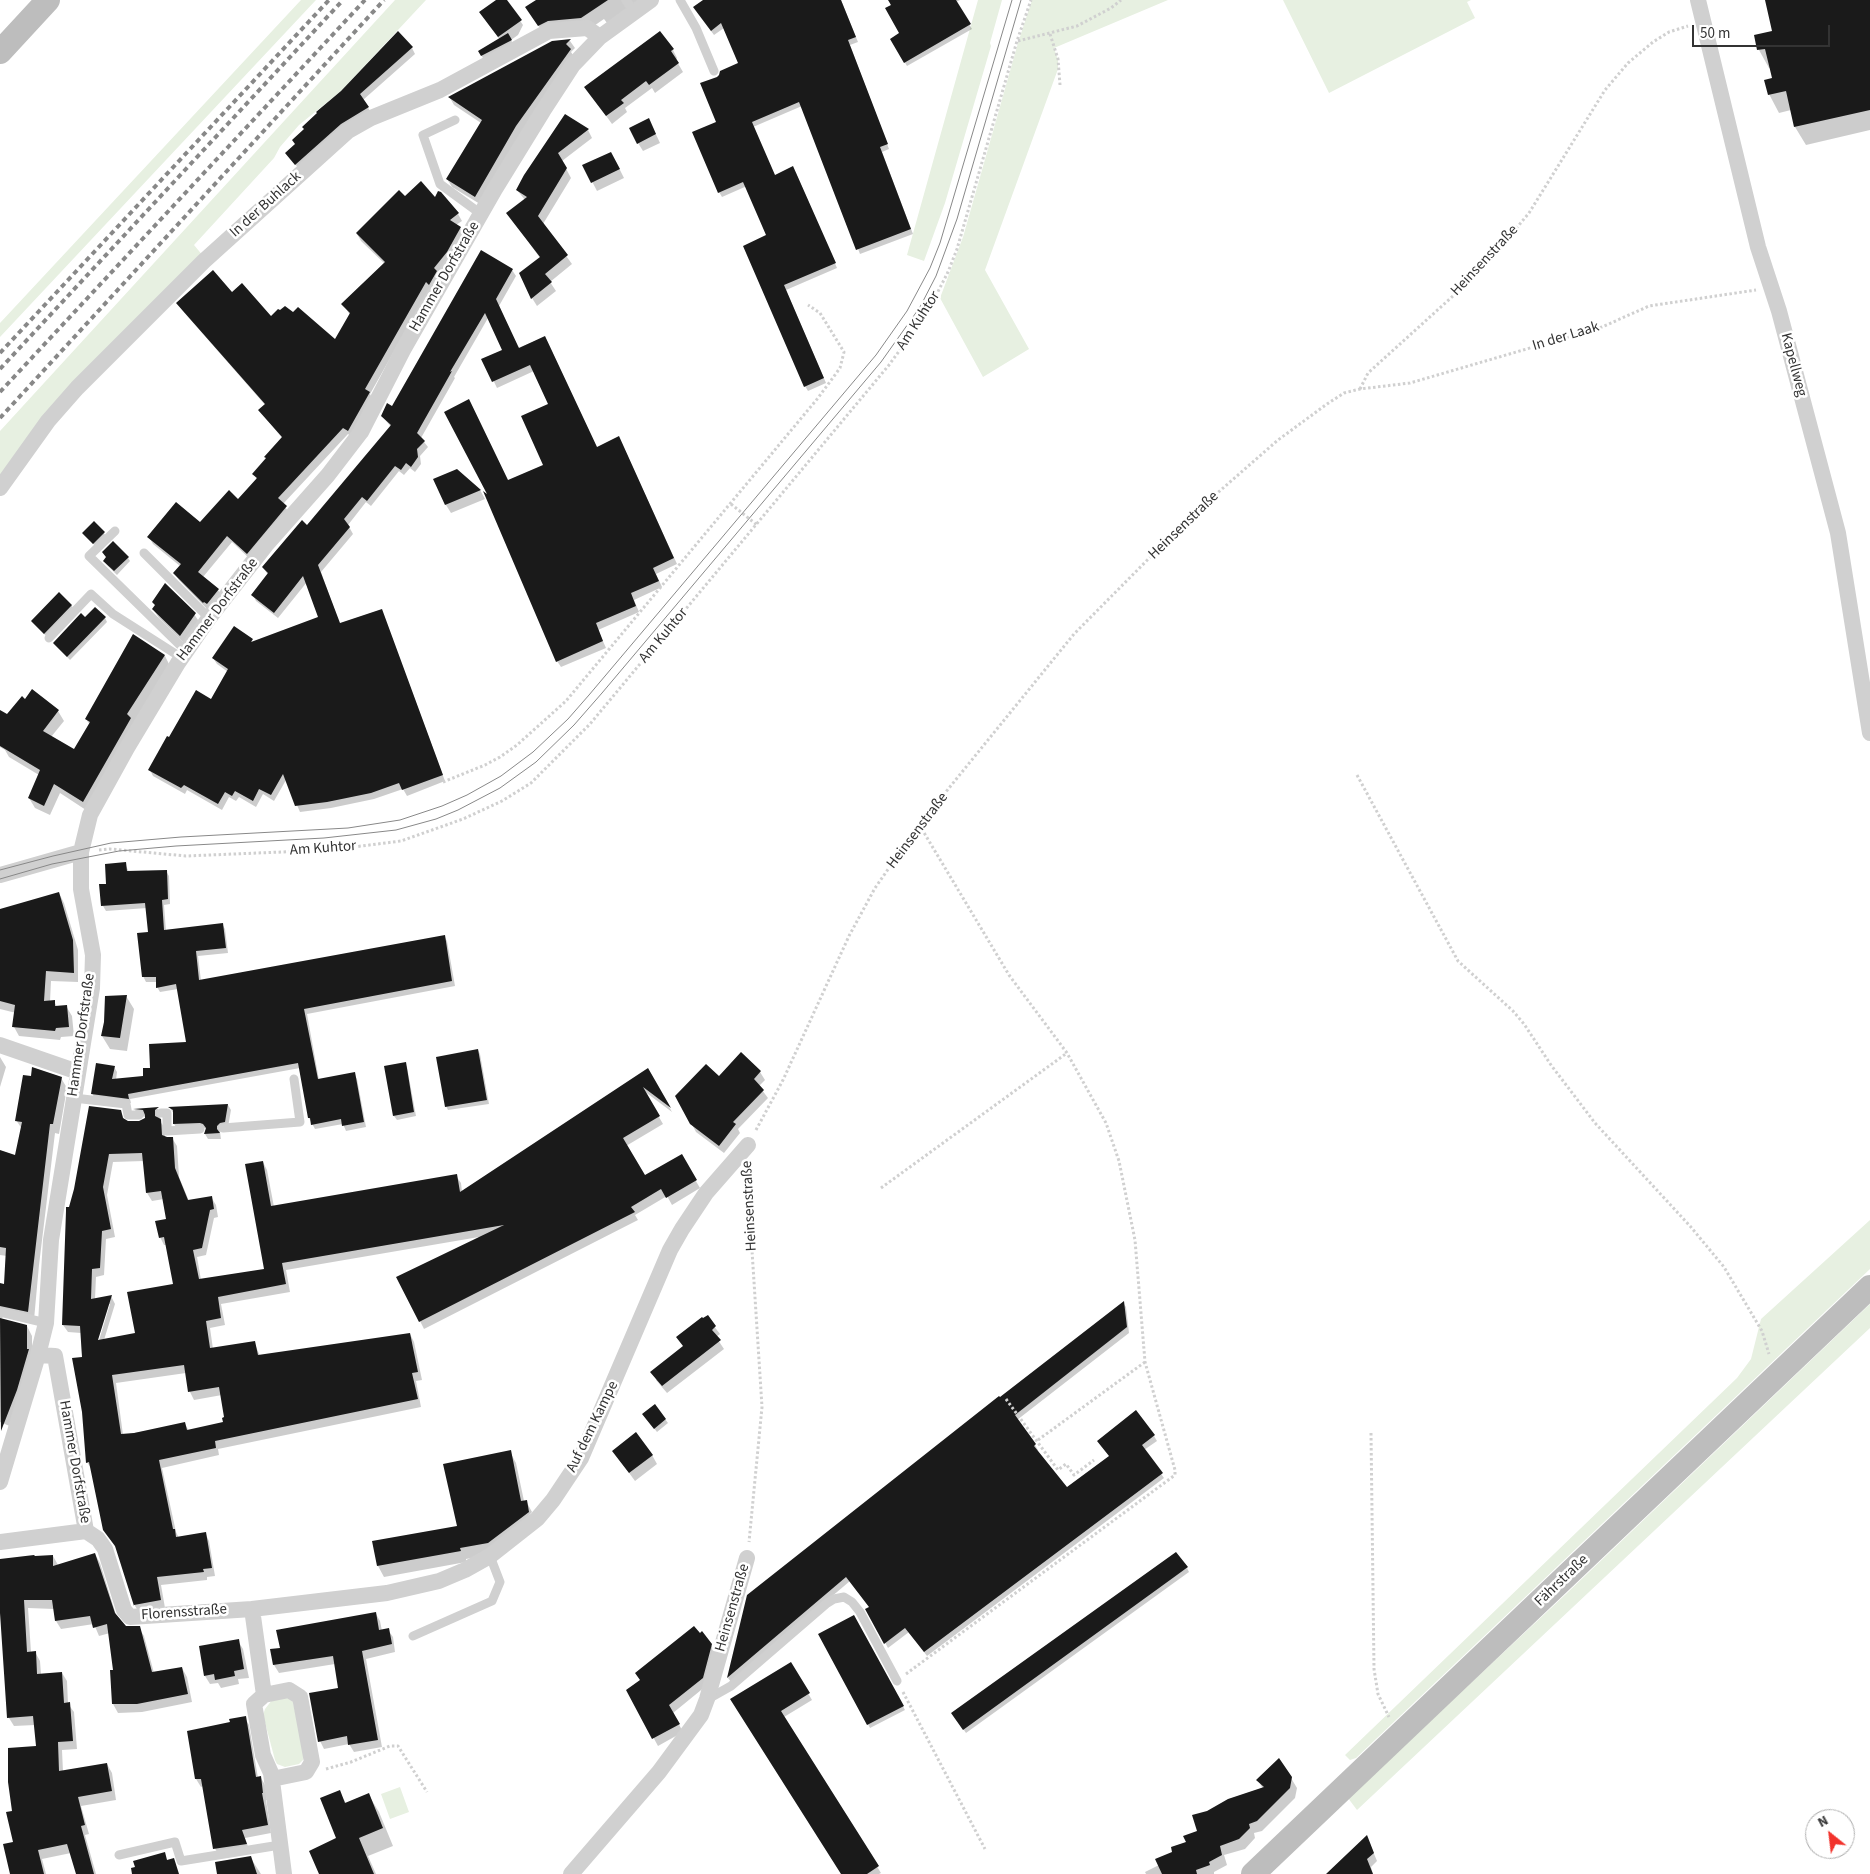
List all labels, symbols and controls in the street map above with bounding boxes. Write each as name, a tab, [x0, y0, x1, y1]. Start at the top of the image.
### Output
scale bar	[1695, 15, 1832, 47]
text: 50 m	[1700, 23, 1730, 44]
street label: In der Buhlack	[227, 168, 305, 242]
street label: Hammer Dorfstraße	[406, 219, 484, 335]
street label: Heinsenstraße	[1448, 222, 1522, 300]
street label: Am Kuhtor	[893, 288, 945, 354]
street label: In der Laak	[1530, 318, 1602, 356]
street label: Kapellweg	[1776, 331, 1810, 399]
street label: Heinsenstraße	[1145, 488, 1223, 564]
street label: Hammer Dorfstraße	[173, 555, 263, 665]
street label: Am Kuhtor	[636, 605, 692, 667]
street label: Heinsenstraße	[884, 789, 952, 873]
street label: Am Kuhtor	[289, 838, 357, 860]
street label: Hammer Dorfstraße	[64, 972, 100, 1098]
street label: Heinsenstraße	[739, 1160, 761, 1252]
street label: Auf dem Kampe	[563, 1378, 623, 1476]
street label: Hammer Dorfstraße	[54, 1399, 94, 1525]
street label: Fährstraße	[1532, 1551, 1592, 1611]
street label: Heinsenstraße	[712, 1562, 754, 1654]
street label: Florensstraße	[141, 1601, 227, 1625]
north arrow	[1805, 1809, 1855, 1859]
text: N	[1814, 1811, 1832, 1833]

